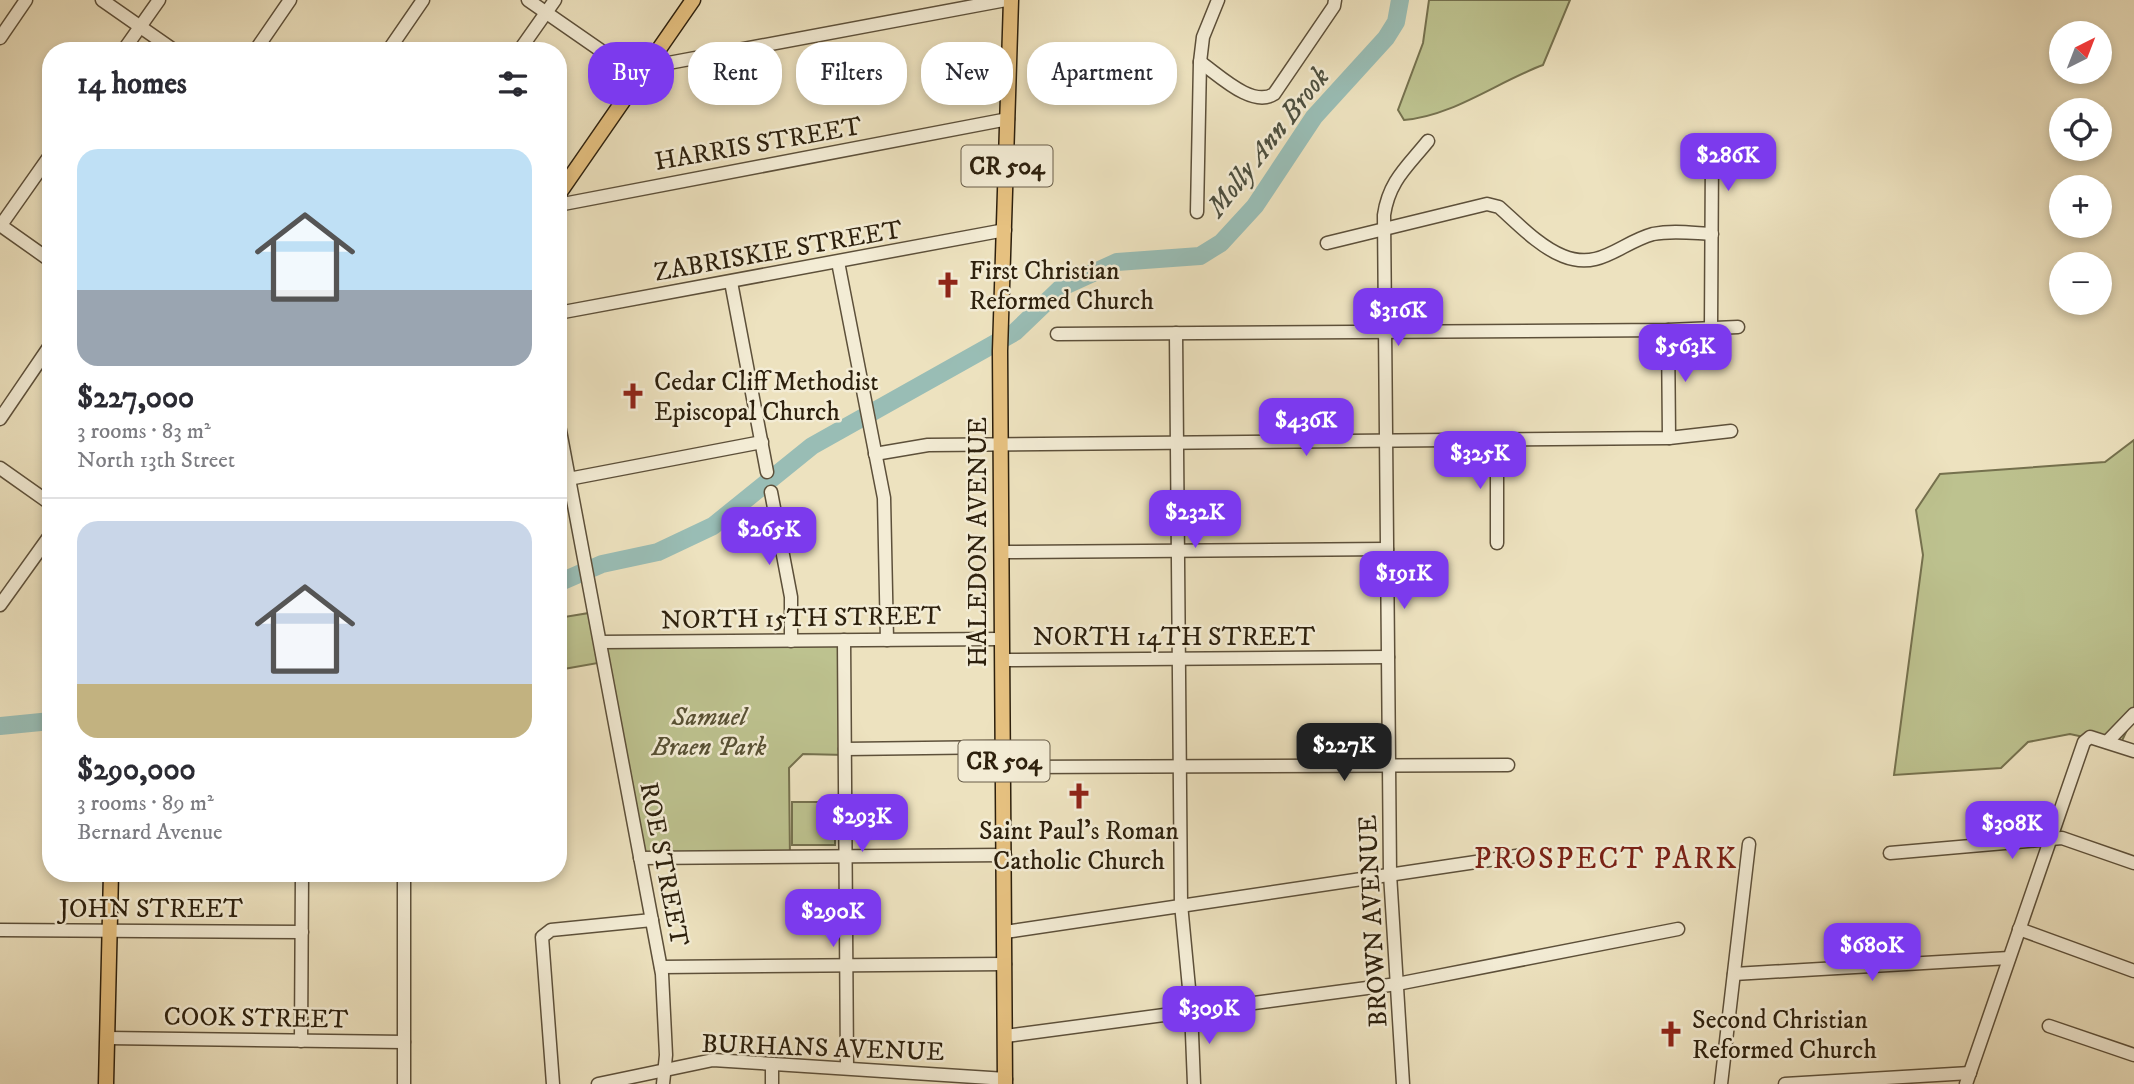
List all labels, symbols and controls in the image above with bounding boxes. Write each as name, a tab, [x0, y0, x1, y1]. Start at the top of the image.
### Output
north arrow	[2049, 21, 2112, 84]
map controls	[2049, 21, 2112, 315]
chip: Buy	[588, 42, 674, 105]
chip: Rent	[688, 42, 782, 105]
chip: Filters	[796, 42, 907, 105]
chip: New	[921, 42, 1013, 105]
chip: Apartment	[1027, 42, 1177, 105]
water label: Molly Ann Brook	[1198, 60, 1338, 225]
icon: filters	[494, 65, 532, 103]
text: 14 homes	[77, 66, 187, 103]
button: locate	[2049, 98, 2112, 161]
street label: HARRIS STREET	[652, 110, 865, 179]
pin: $286K	[1679, 134, 1777, 193]
text: $286K	[1696, 141, 1760, 170]
road number: CR 504	[962, 146, 1052, 186]
button: +	[2049, 175, 2112, 238]
icon: home	[242, 194, 368, 320]
street label: ZABRISKIE STREET	[652, 213, 905, 290]
button: −	[2049, 252, 2112, 315]
place label: First Christian Reformed Church	[969, 255, 1154, 318]
church icon: First Christian Reformed Church	[933, 270, 963, 300]
pin: $316K	[1349, 288, 1447, 348]
text: $316K	[1369, 296, 1427, 325]
pin: $563K	[1636, 324, 1734, 384]
text: $563K	[1655, 332, 1715, 361]
place label: Cedar Cliff Methodist Episcopal Church	[654, 366, 879, 429]
text: $227,000	[77, 380, 194, 417]
church icon: Cedar Cliff Methodist Episcopal Church	[618, 381, 648, 411]
pin: $436K	[1257, 398, 1355, 458]
text: $436K	[1275, 406, 1337, 435]
text: 3 rooms · 83 m²	[77, 417, 211, 446]
street label: HALEDON AVENUE	[962, 417, 995, 667]
pin: $325K	[1431, 432, 1529, 491]
text: $325K	[1450, 439, 1510, 468]
text: North 13th Street	[77, 446, 235, 475]
pin: $232K	[1146, 490, 1244, 550]
text: $232K	[1165, 498, 1225, 527]
pin: $265K	[720, 508, 818, 567]
text: $265K	[737, 515, 801, 544]
pin: $191K	[1355, 552, 1453, 611]
text: $191K	[1376, 559, 1432, 588]
icon: home	[242, 566, 368, 692]
street label: NORTH 15TH STREET	[661, 600, 942, 637]
street label: NORTH 14TH STREET	[1033, 621, 1315, 654]
park label: Samuel Braen Park	[651, 701, 766, 764]
pin: $227K	[1295, 724, 1393, 783]
text: $227K	[1313, 731, 1375, 760]
road number: CR 504	[958, 740, 1050, 782]
text: $290,000	[77, 752, 196, 789]
street label: ROE STREET	[631, 779, 696, 949]
church icon: Saint Paul's Roman Catholic Church	[1064, 781, 1094, 811]
text: 3 rooms · 89 m²	[77, 789, 214, 818]
pin: $293K	[813, 794, 911, 854]
text: $293K	[832, 802, 892, 831]
pin: $308K	[1963, 802, 2061, 861]
text: $308K	[1981, 809, 2043, 838]
street label: BROWN AVENUE	[1351, 814, 1396, 1028]
place label: Saint Paul's Roman Catholic Church	[979, 815, 1179, 878]
text: Bernard Avenue	[77, 818, 223, 847]
district label: PROSPECT PARK	[1474, 841, 1738, 878]
pin: $290K	[784, 890, 882, 949]
street label: JOHN STREET	[57, 893, 243, 926]
text: $290K	[801, 897, 865, 926]
pin: $680K	[1823, 923, 1921, 983]
text: $680K	[1840, 931, 1904, 960]
pin: $309K	[1160, 986, 1258, 1046]
text: $309K	[1178, 994, 1240, 1023]
street label: COOK STREET	[163, 1000, 349, 1037]
place label: Second Christian Reformed Church	[1692, 1004, 1877, 1067]
church icon: Second Christian Reformed Church	[1656, 1019, 1686, 1049]
street label: BURHANS AVENUE	[701, 1028, 945, 1069]

